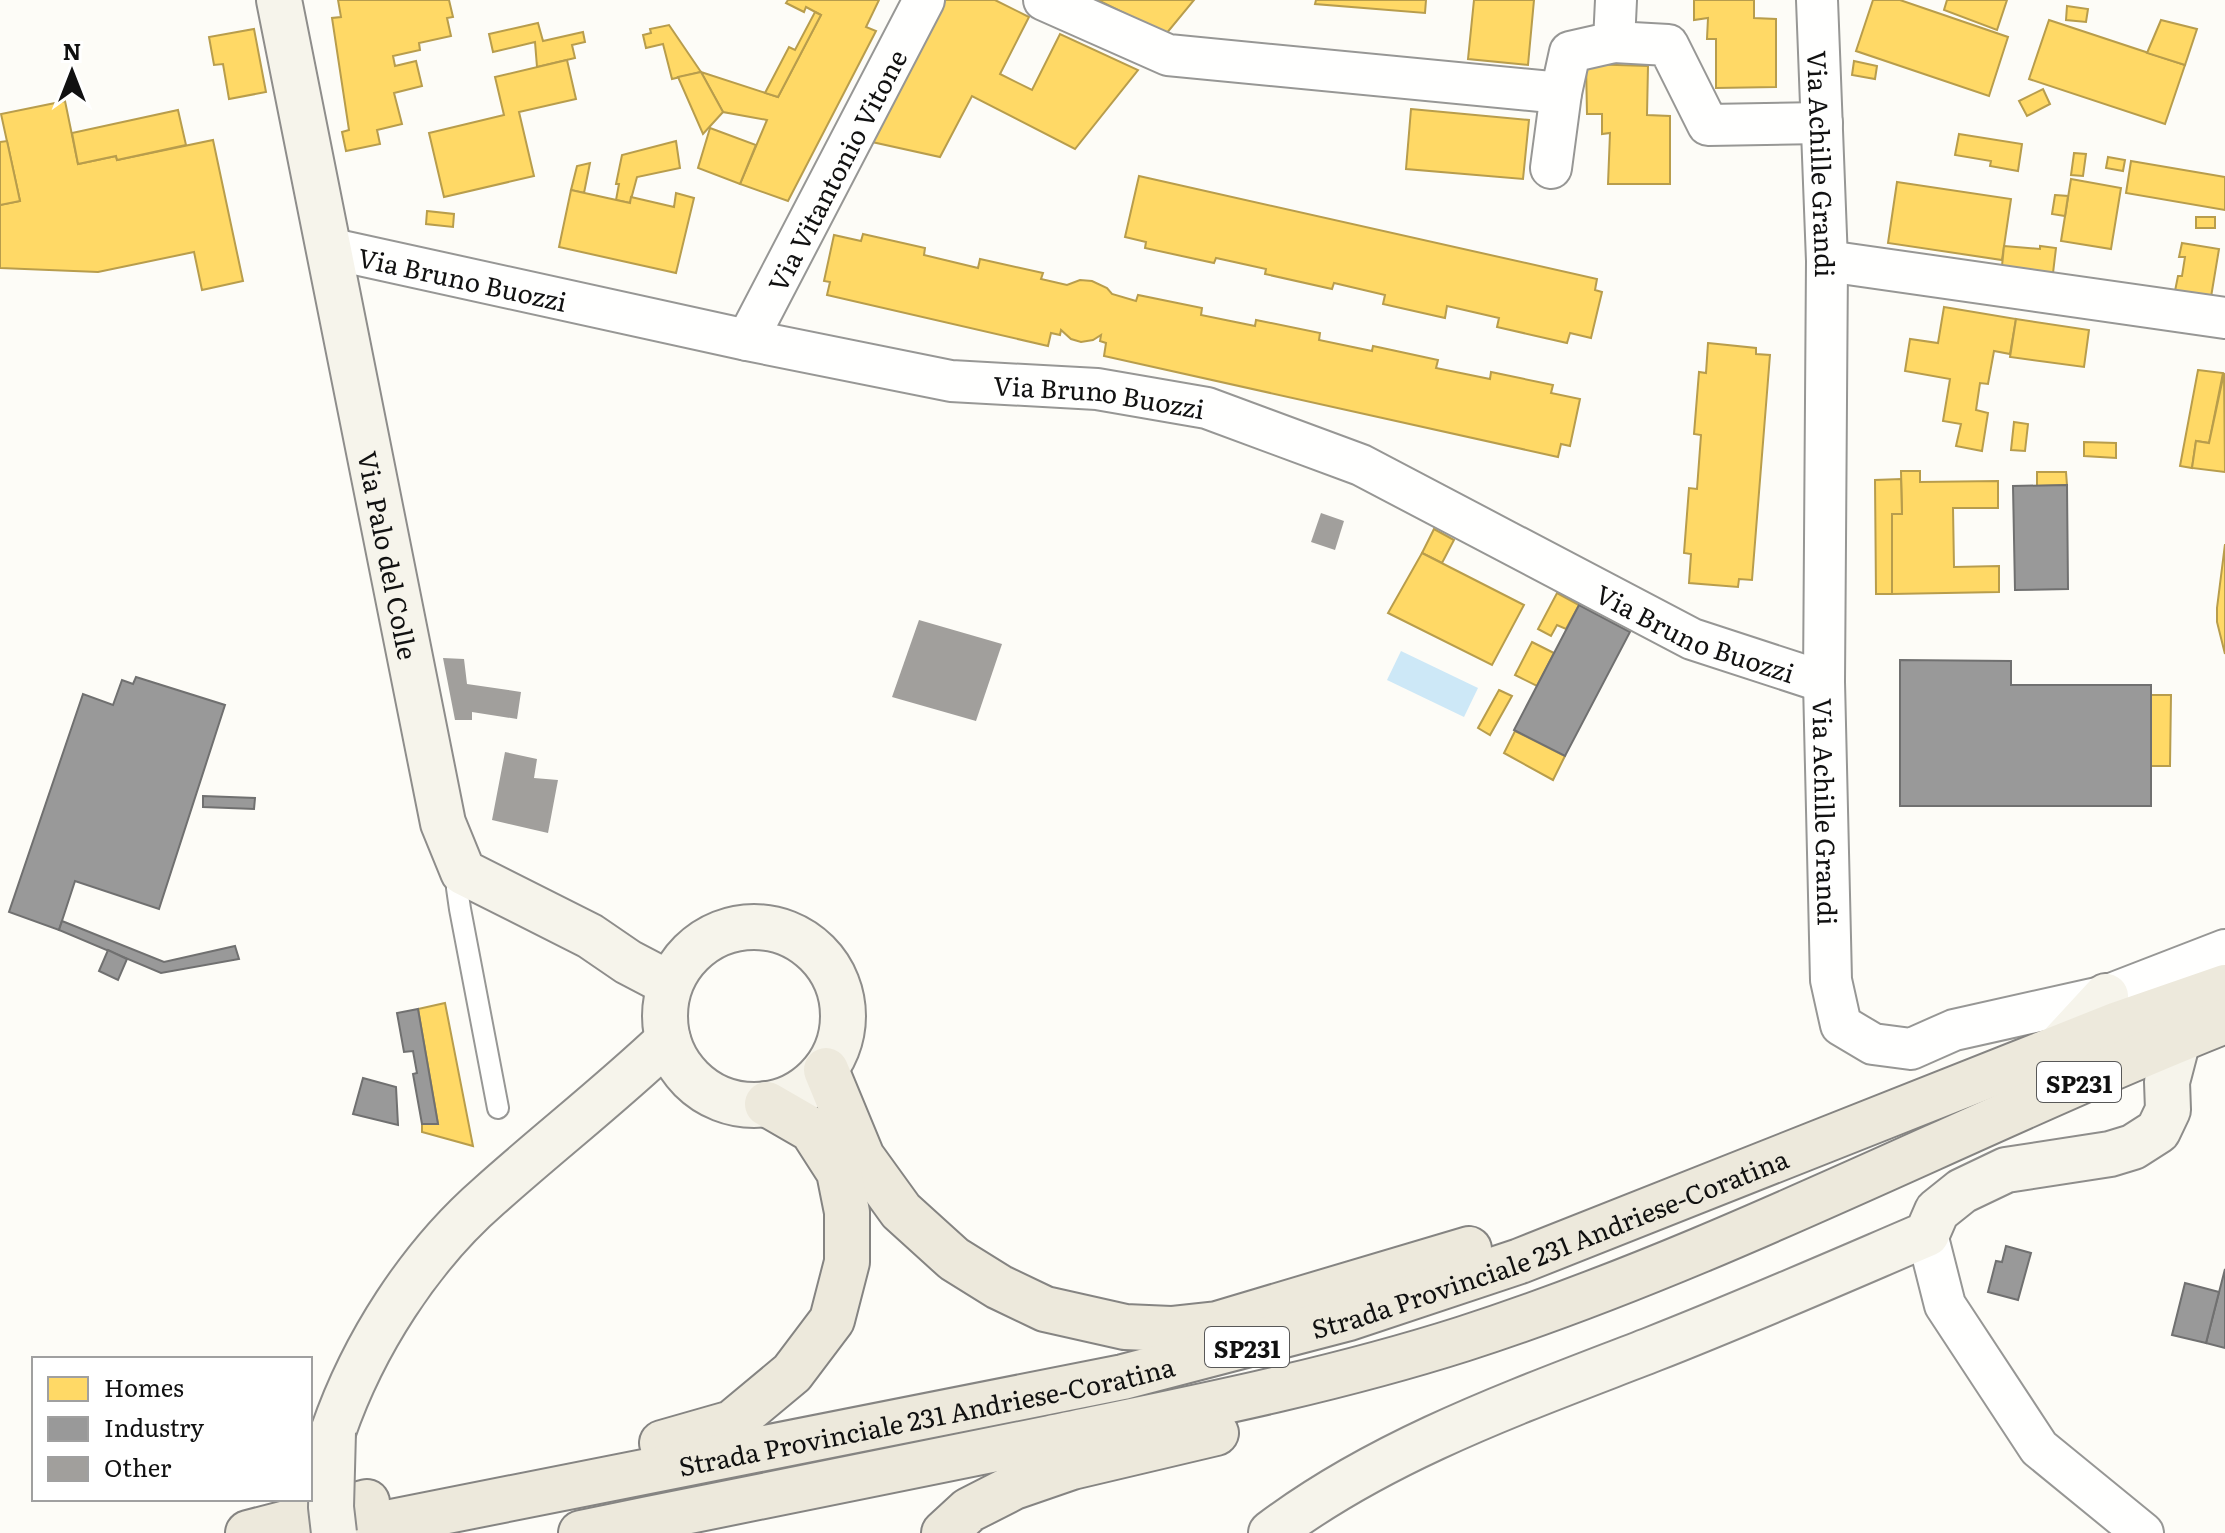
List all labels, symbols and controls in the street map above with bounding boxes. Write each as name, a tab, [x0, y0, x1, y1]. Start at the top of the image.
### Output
north arrow	[32, 32, 112, 112]
text: N	[63, 34, 81, 67]
street label: Via Vitantonio Vitone	[756, 42, 915, 298]
street label: Via Achille Grandi	[1799, 49, 1847, 278]
street label: Via Bruno Buozzi	[355, 236, 571, 320]
street label: Via Bruno Buozzi	[992, 364, 1208, 427]
street label: Via Palo del Colle	[350, 447, 429, 663]
street label: Via Bruno Buozzi	[1590, 573, 1800, 691]
street label: Via Achille Grandi	[1805, 698, 1849, 926]
road number: SP231	[2037, 1062, 2121, 1102]
street label: Strada Provinciale 231 Andriese-Coratina	[1307, 1137, 1794, 1347]
road number: SP231	[1205, 1327, 1289, 1367]
street label: Strada Provinciale 231 Andriese-Coratina	[675, 1345, 1179, 1484]
legend	[32, 1357, 312, 1501]
text: Homes	[104, 1369, 184, 1404]
text: Industry	[104, 1409, 204, 1444]
text: Other	[104, 1449, 172, 1484]

